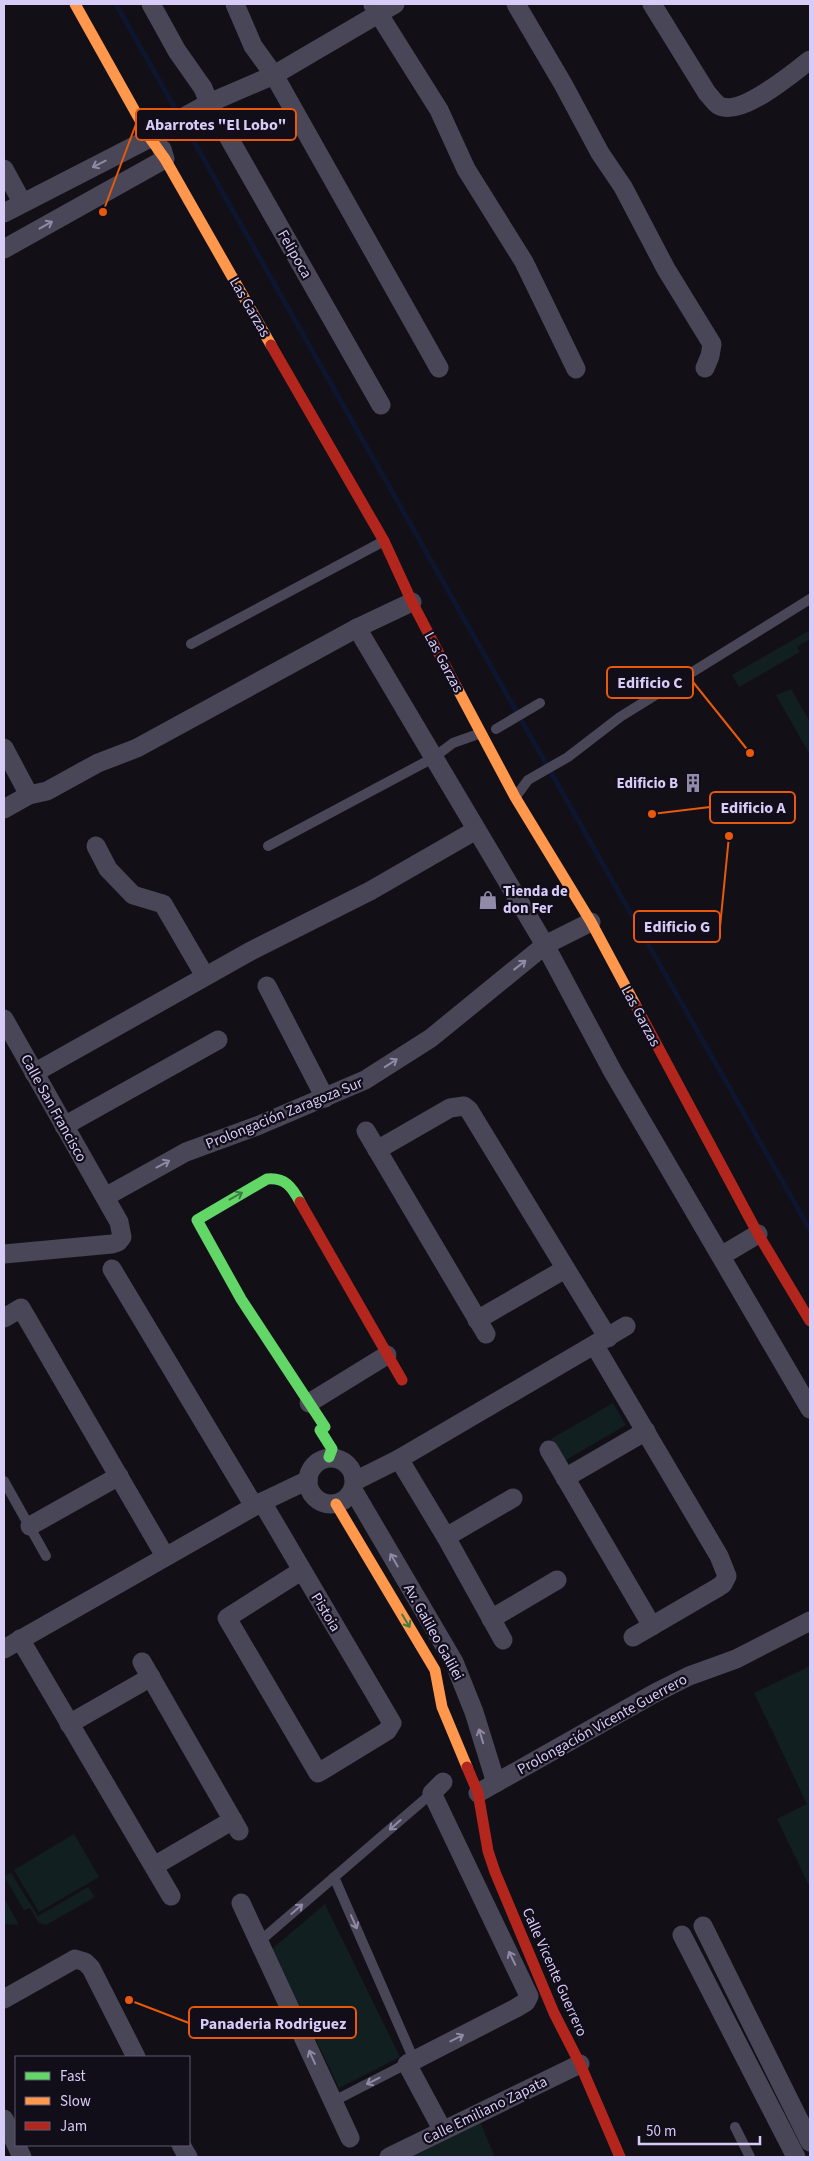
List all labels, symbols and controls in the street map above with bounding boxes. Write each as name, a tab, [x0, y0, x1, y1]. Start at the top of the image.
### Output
callout: Abarrotes "El Lobo"	[136, 109, 296, 140]
text: Abarrotes "El Lobo"	[145, 114, 286, 136]
one-way arrow	[92, 159, 107, 169]
one-way arrow	[39, 220, 53, 230]
street label: Felipoca	[272, 226, 317, 282]
street label: Las Garzas	[224, 273, 275, 341]
street label: Las Garzas	[419, 628, 468, 696]
callout: Edificio C	[607, 667, 693, 698]
text: Edificio C	[617, 672, 683, 694]
building icon: Edificio B	[682, 772, 704, 794]
place label: Edificio B	[616, 773, 678, 794]
callout: Edificio A	[710, 792, 795, 823]
text: Edificio A	[720, 797, 786, 819]
place label: Tienda de don Fer	[503, 881, 568, 919]
shop icon: Tienda de don Fer	[477, 889, 499, 911]
callout: Edificio G	[634, 911, 720, 942]
text: Edificio G	[644, 916, 710, 938]
one-way arrow	[513, 960, 526, 971]
street label: Las Garzas	[616, 982, 665, 1050]
street label: Calle San Francisco	[15, 1051, 92, 1166]
one-way arrow	[384, 1058, 398, 1069]
street label: Prolongación Zaragoza Sur	[202, 1072, 367, 1155]
one-way arrow	[155, 1159, 170, 1169]
one-way arrow	[228, 1191, 243, 1201]
one-way arrow	[389, 1553, 399, 1567]
street label: Av. Galileo Galilei	[398, 1580, 469, 1684]
street label: Pistoia	[306, 1589, 345, 1636]
one-way arrow	[401, 1614, 411, 1628]
street label: Prolongación Vicente Guerrero	[514, 1669, 691, 1780]
one-way arrow	[476, 1728, 486, 1744]
one-way arrow	[389, 1819, 402, 1830]
one-way arrow	[290, 1904, 303, 1915]
street label: Calle Vicente Guerrero	[517, 1905, 592, 2040]
one-way arrow	[349, 1914, 359, 1929]
one-way arrow	[507, 1951, 516, 1966]
callout: Panaderia Rodriguez	[189, 2007, 356, 2038]
text: Panaderia Rodriguez	[200, 2013, 346, 2035]
one-way arrow	[450, 2032, 465, 2042]
one-way arrow	[307, 2050, 316, 2065]
legend	[15, 2056, 190, 2146]
text: Fast	[60, 2066, 86, 2087]
street label: Calle Emiliano Zapata	[420, 2071, 551, 2150]
one-way arrow	[366, 2077, 381, 2086]
text: Slow	[60, 2091, 91, 2112]
scale bar	[639, 2114, 760, 2146]
text: Jam	[60, 2116, 87, 2137]
text: 50 m	[646, 2121, 676, 2142]

